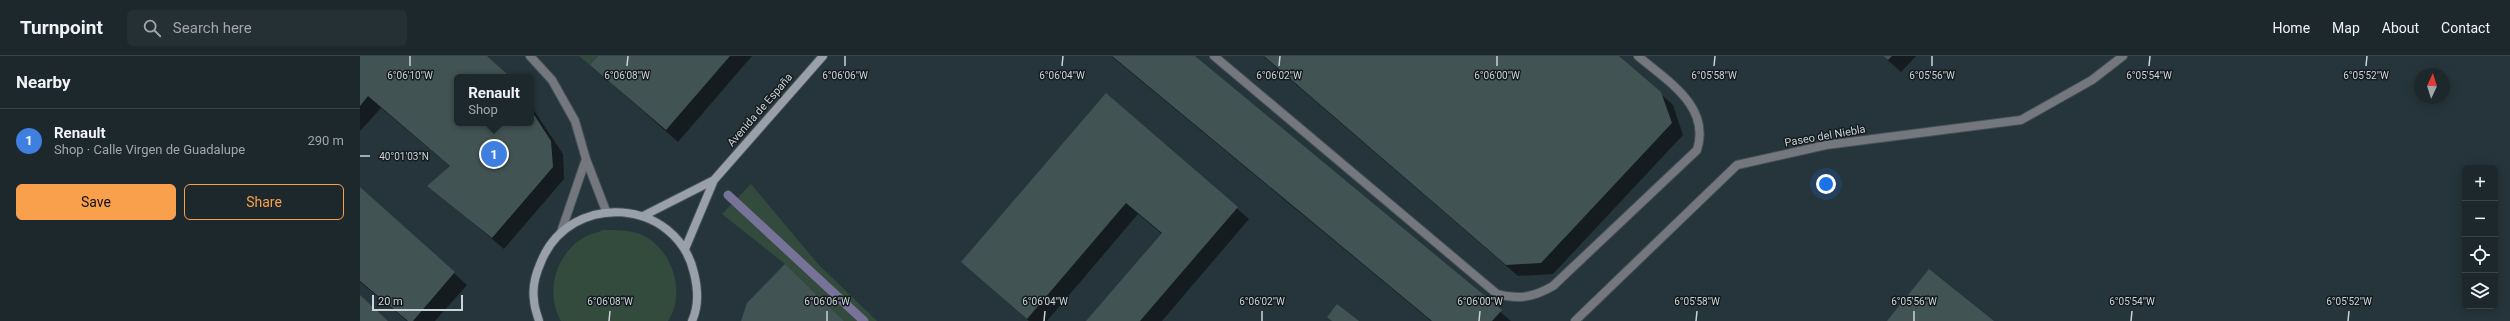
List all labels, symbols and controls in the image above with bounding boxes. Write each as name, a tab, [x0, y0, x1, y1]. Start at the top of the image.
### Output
search box	[127, 10, 407, 46]
text: Turnpoint	[20, 16, 103, 39]
icon: search	[141, 17, 163, 39]
text: Search here	[173, 19, 252, 37]
text: Home	[2272, 20, 2310, 36]
text: Map	[2332, 20, 2360, 36]
text: About	[2382, 20, 2419, 36]
text: Contact	[2441, 20, 2490, 36]
north arrow	[2414, 68, 2450, 104]
text: 6°06'10"W	[387, 70, 433, 81]
text: 6°06'08"W	[604, 70, 650, 81]
text: 6°06'06"W	[822, 70, 868, 81]
text: 6°06'04"W	[1039, 70, 1085, 81]
text: 6°06'02"W	[1256, 70, 1302, 81]
text: 6°06'00"W	[1474, 70, 1520, 81]
text: 6°05'58"W	[1691, 70, 1737, 81]
text: 6°05'56"W	[1909, 70, 1955, 81]
text: 6°05'54"W	[2126, 70, 2172, 81]
text: 6°05'52"W	[2343, 70, 2389, 81]
street label: Avenida de España	[725, 71, 795, 149]
text: Nearby	[16, 72, 71, 92]
popup	[454, 74, 534, 126]
text: Renault	[468, 84, 520, 102]
text: Shop	[468, 102, 498, 117]
street label: Paseo del Niebla	[1783, 122, 1867, 150]
text: Renault	[54, 124, 106, 142]
text: 1	[25, 133, 33, 148]
text: 290 m	[307, 133, 344, 148]
pin: 1	[481, 139, 507, 169]
text: Shop · Calle Virgen de Guadalupe	[54, 142, 245, 157]
text: 40°01'03"N	[379, 151, 429, 162]
map controls	[2462, 165, 2498, 309]
button: +	[2462, 165, 2498, 201]
your location	[1816, 174, 1836, 194]
button: Save	[16, 184, 176, 220]
button: Share	[184, 184, 344, 220]
button: −	[2462, 201, 2498, 237]
button: locate	[2462, 237, 2498, 273]
button: layers	[2462, 273, 2498, 309]
scale bar	[372, 293, 463, 312]
text: 20 m	[378, 295, 403, 308]
text: 6°06'08"W	[587, 296, 633, 307]
text: 6°06'06"W	[804, 296, 850, 307]
text: 6°06'04"W	[1022, 296, 1068, 307]
text: 6°06'02"W	[1239, 296, 1285, 307]
text: 6°06'00"W	[1457, 296, 1503, 307]
text: 6°05'58"W	[1674, 296, 1720, 307]
text: 6°05'56"W	[1891, 296, 1937, 307]
text: 6°05'54"W	[2109, 296, 2155, 307]
text: 6°05'52"W	[2326, 296, 2372, 307]

